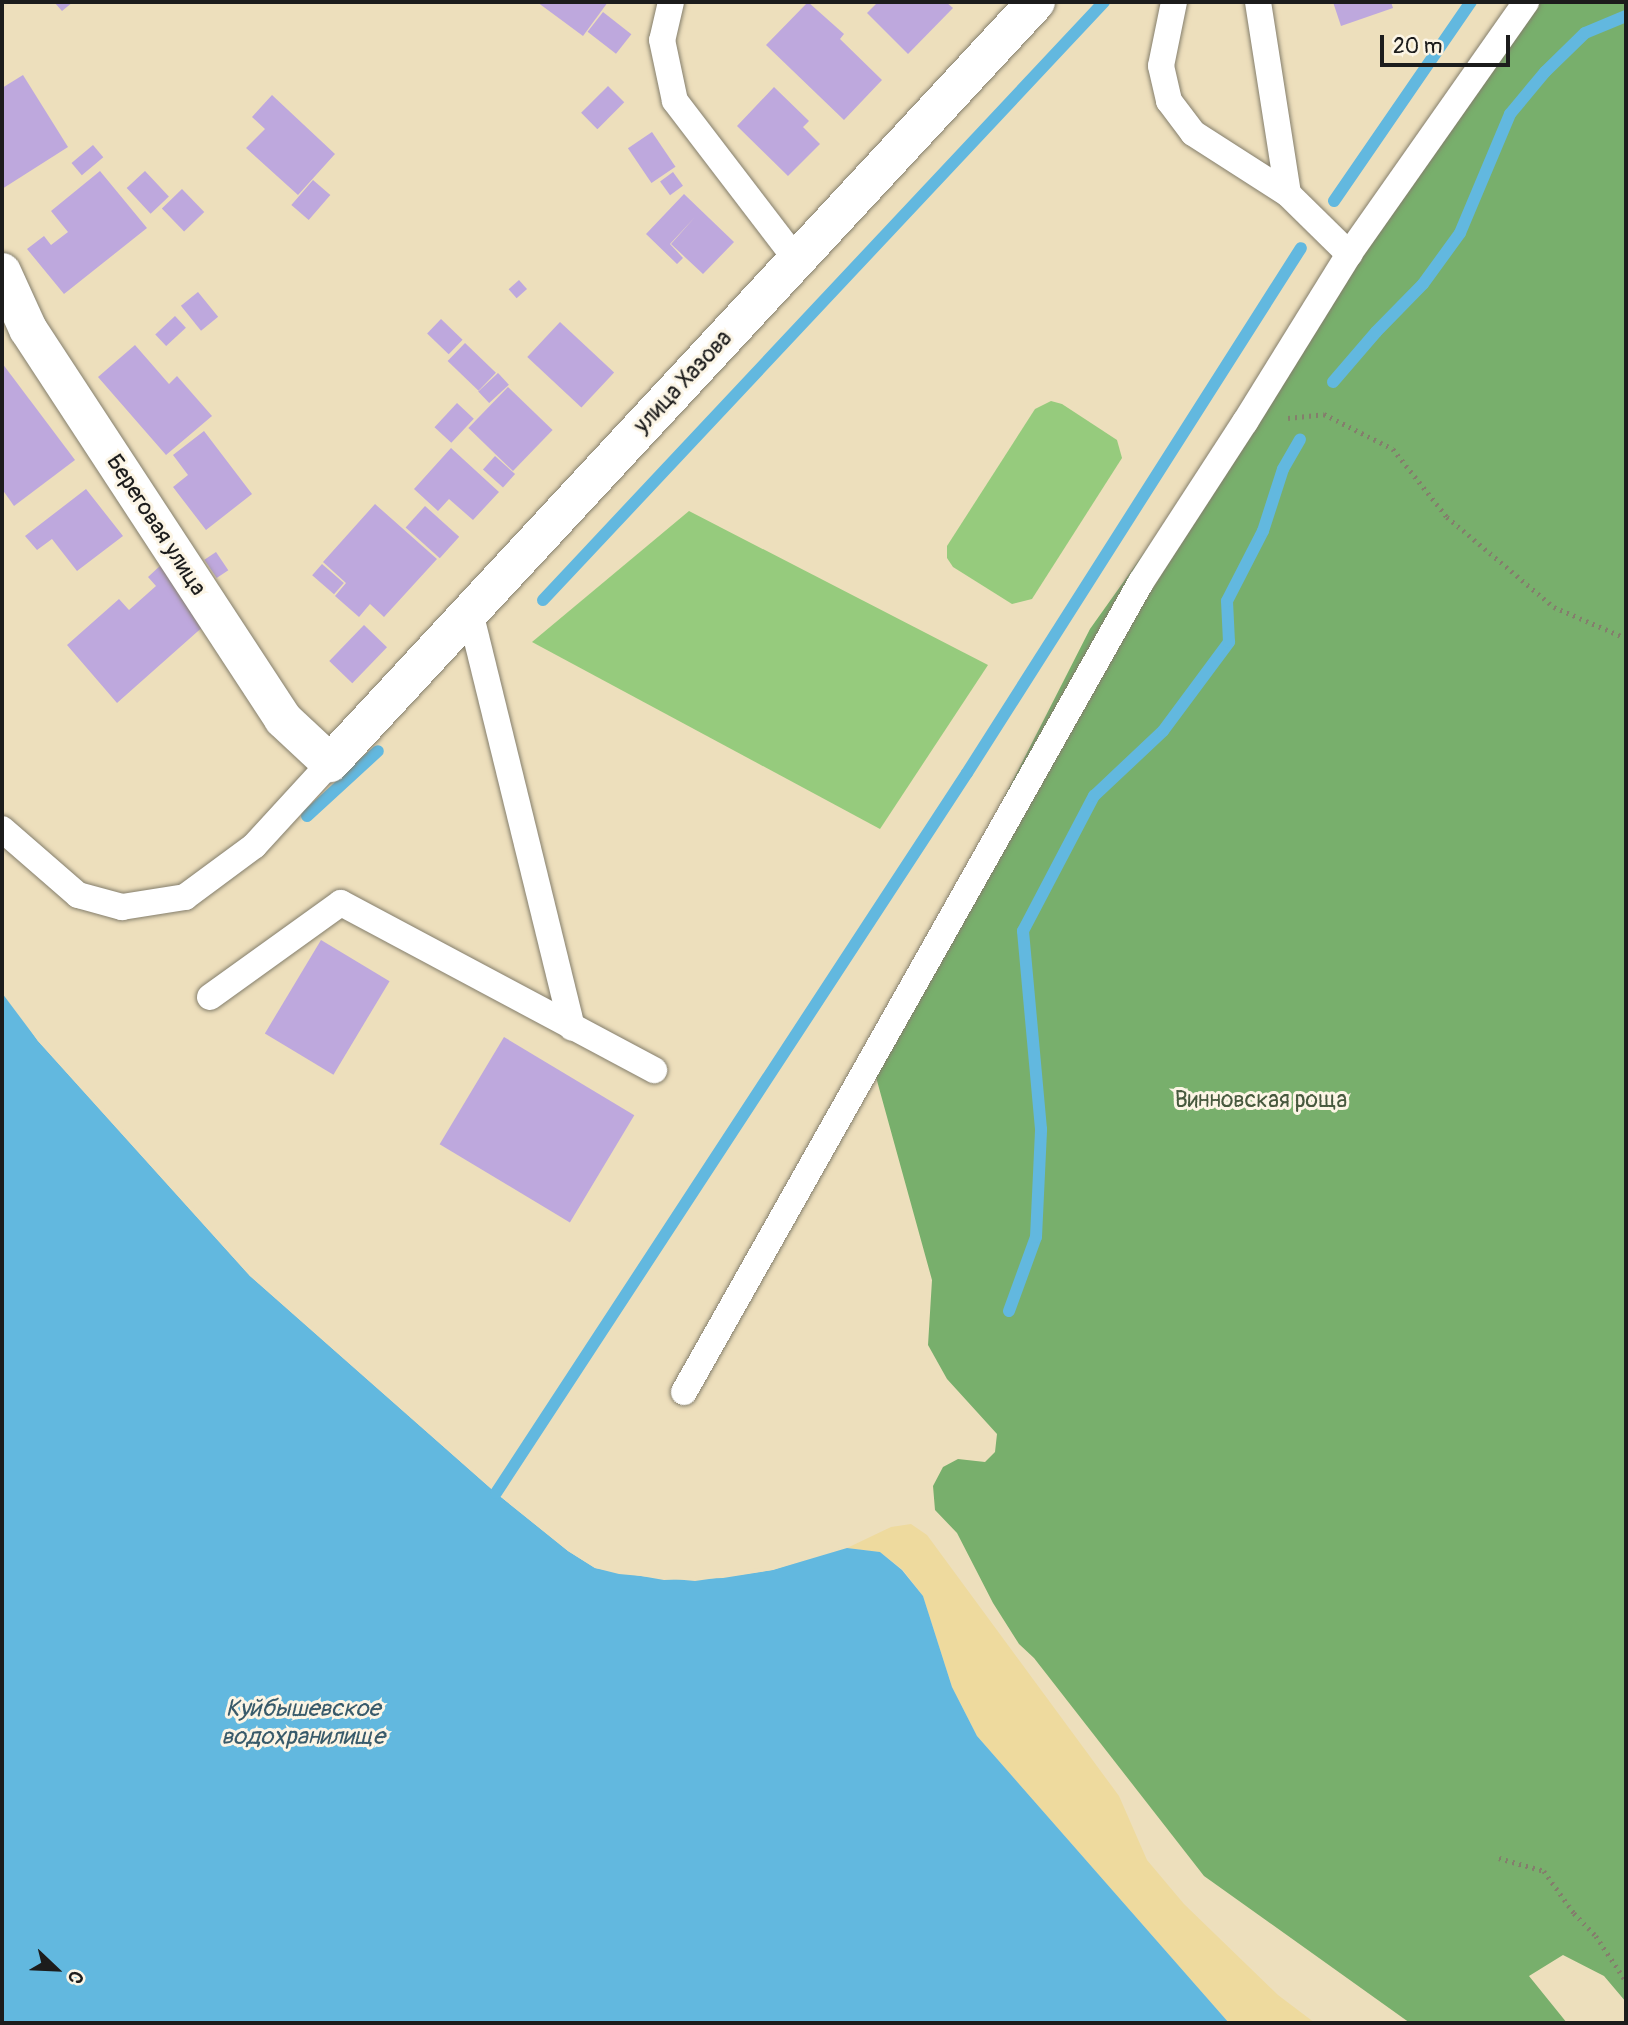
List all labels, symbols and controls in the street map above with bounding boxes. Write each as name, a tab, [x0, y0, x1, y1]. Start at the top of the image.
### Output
scale bar	[1383, 21, 1512, 65]
text: 20 m	[1393, 33, 1442, 60]
street label: улица Хазова	[628, 325, 738, 439]
street label: Береговая улица	[100, 449, 212, 601]
park label: Винновская роща	[1175, 1086, 1347, 1114]
water label: Куйбышевское водохранилище	[221, 1695, 385, 1751]
north arrow	[21, 1934, 91, 2004]
text: С	[62, 1967, 89, 1987]

